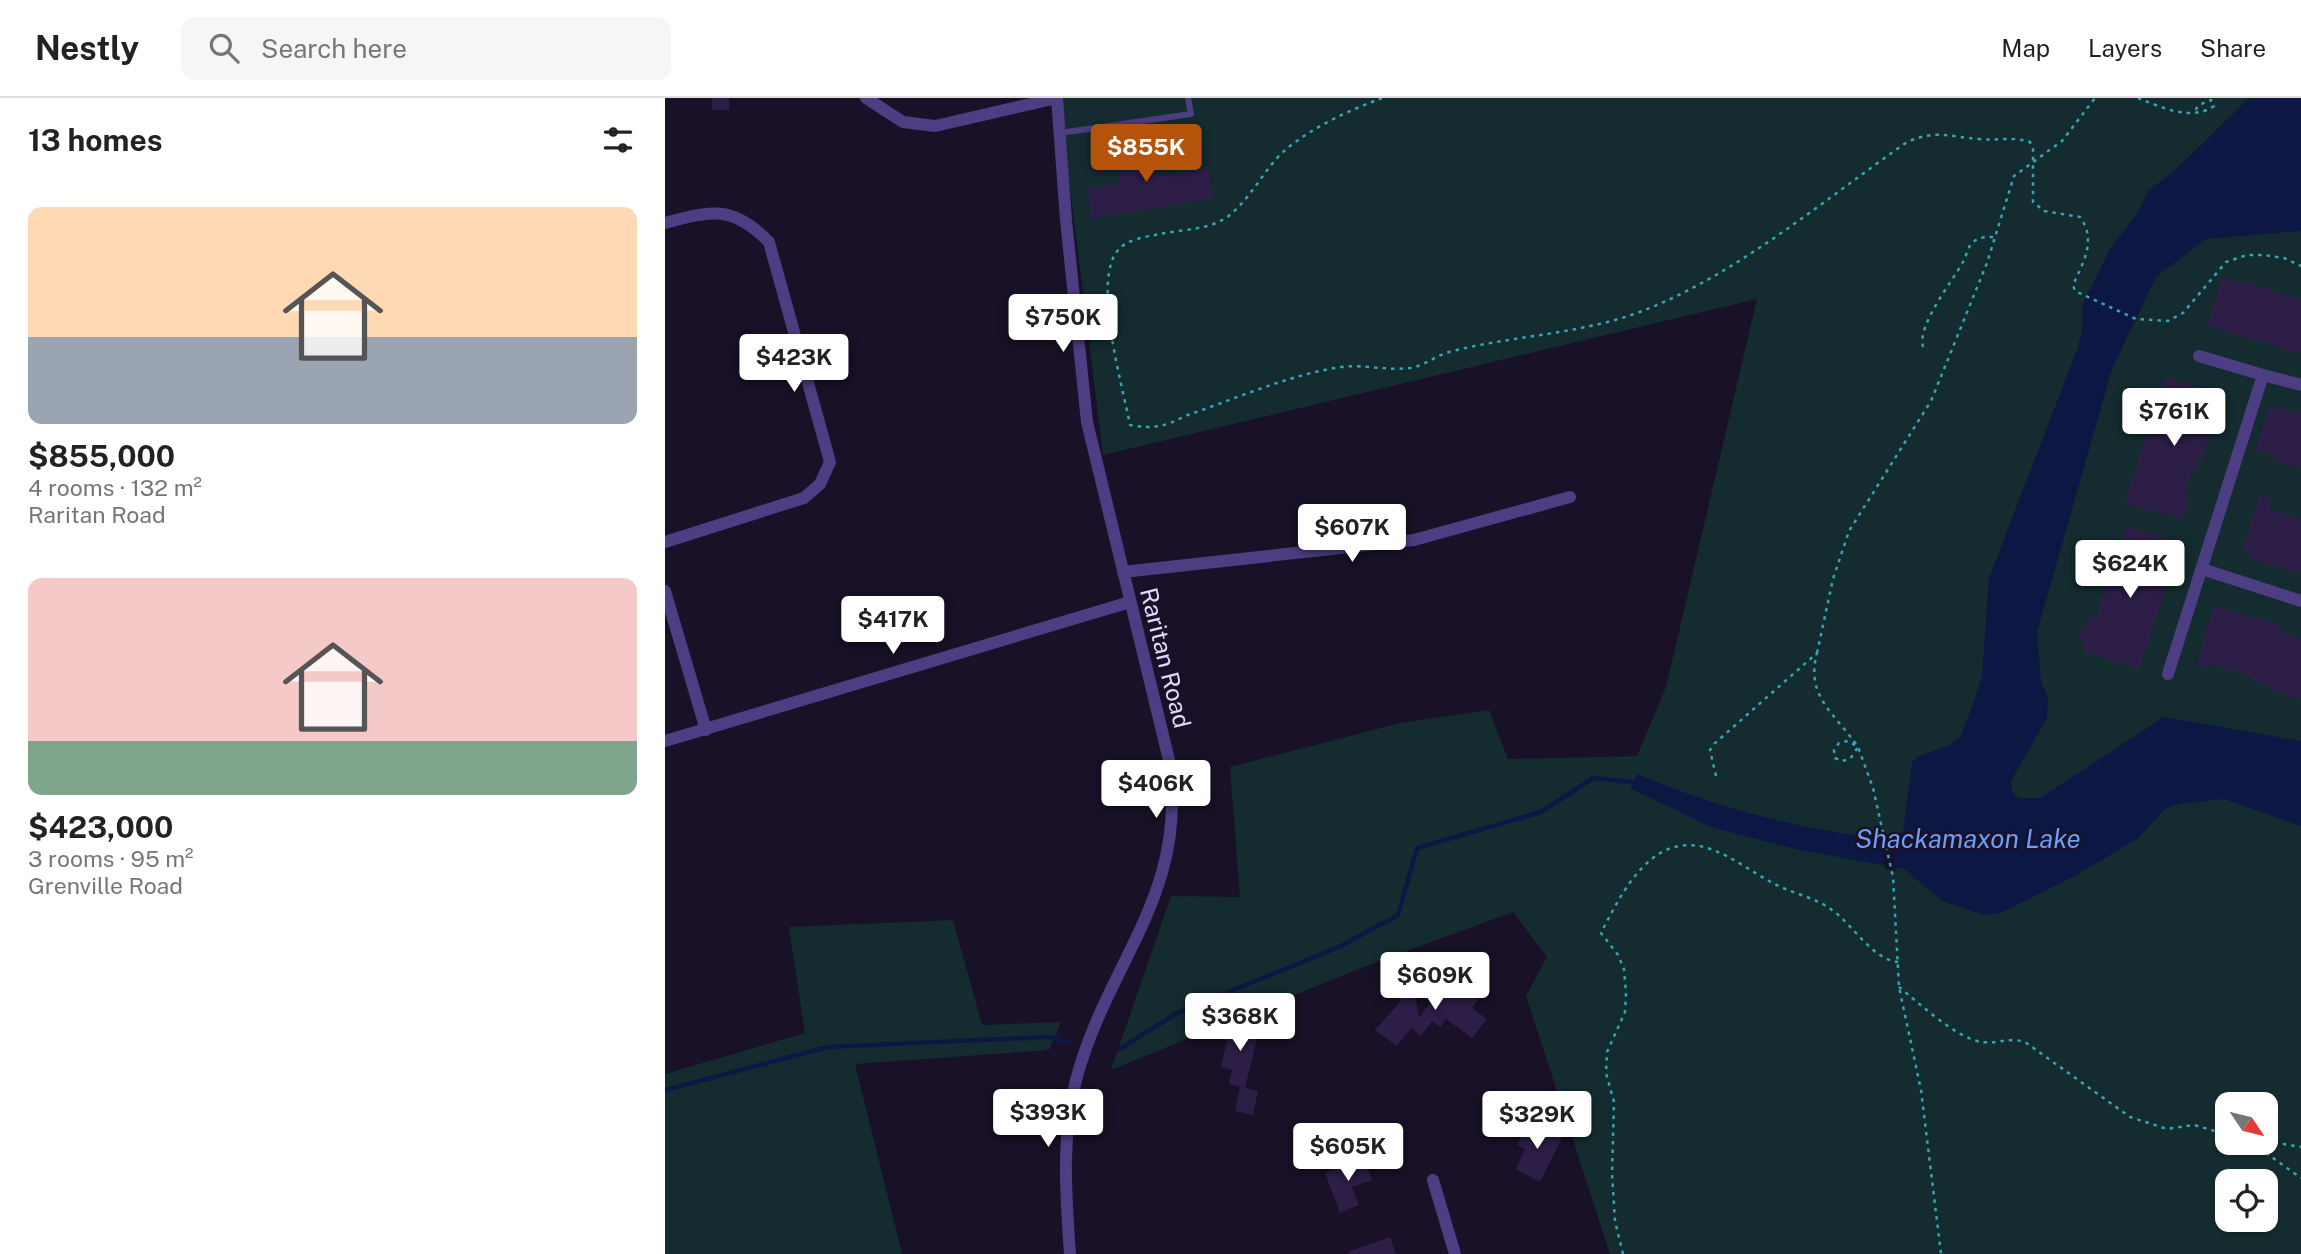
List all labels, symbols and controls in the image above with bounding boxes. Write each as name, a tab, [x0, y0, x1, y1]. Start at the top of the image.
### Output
search box	[181, 17, 671, 80]
text: Nestly	[35, 29, 139, 67]
icon: search	[205, 29, 243, 67]
text: Search here	[261, 33, 407, 64]
text: Map	[2001, 34, 2050, 62]
text: Layers	[2088, 34, 2162, 62]
text: Share	[2200, 34, 2266, 62]
icon: filters	[599, 121, 637, 159]
text: 13 homes	[28, 122, 163, 158]
pin: $855K	[1097, 125, 1195, 184]
text: $855K	[1107, 133, 1185, 160]
icon: home	[270, 253, 396, 379]
pin: $750K	[1014, 294, 1112, 354]
text: $750K	[1025, 303, 1101, 330]
pin: $423K	[745, 334, 843, 394]
text: $423K	[755, 343, 833, 370]
pin: $761K	[2125, 388, 2223, 448]
text: $761K	[2138, 397, 2210, 424]
text: $855,000	[28, 438, 175, 474]
text: 4 rooms · 132 m²	[28, 474, 202, 501]
text: Raritan Road	[28, 501, 166, 528]
pin: $607K	[1303, 504, 1401, 564]
text: $607K	[1314, 513, 1390, 540]
pin: $624K	[2081, 540, 2179, 600]
text: $624K	[2091, 549, 2169, 576]
street label: Raritan Road	[1135, 585, 1197, 731]
pin: $417K	[844, 596, 942, 656]
text: $417K	[857, 605, 929, 632]
icon: home	[270, 624, 396, 750]
pin: $406K	[1107, 760, 1205, 820]
text: $406K	[1117, 769, 1195, 796]
text: $423,000	[28, 809, 173, 845]
water label: Shackamaxon Lake	[1855, 823, 2081, 854]
text: 3 rooms · 95 m²	[28, 845, 194, 872]
text: Grenville Road	[28, 872, 183, 899]
pin: $609K	[1386, 953, 1484, 1012]
text: $609K	[1396, 961, 1474, 988]
pin: $368K	[1191, 993, 1289, 1053]
text: $368K	[1201, 1002, 1279, 1029]
pin: $393K	[999, 1090, 1097, 1149]
pin: $329K	[1488, 1091, 1586, 1151]
north arrow	[2215, 1092, 2279, 1155]
map controls	[2215, 1092, 2278, 1232]
text: $393K	[1009, 1098, 1087, 1125]
text: $329K	[1498, 1100, 1576, 1127]
pin: $605K	[1299, 1124, 1397, 1183]
text: $605K	[1309, 1132, 1387, 1159]
button: locate	[2215, 1169, 2278, 1232]

